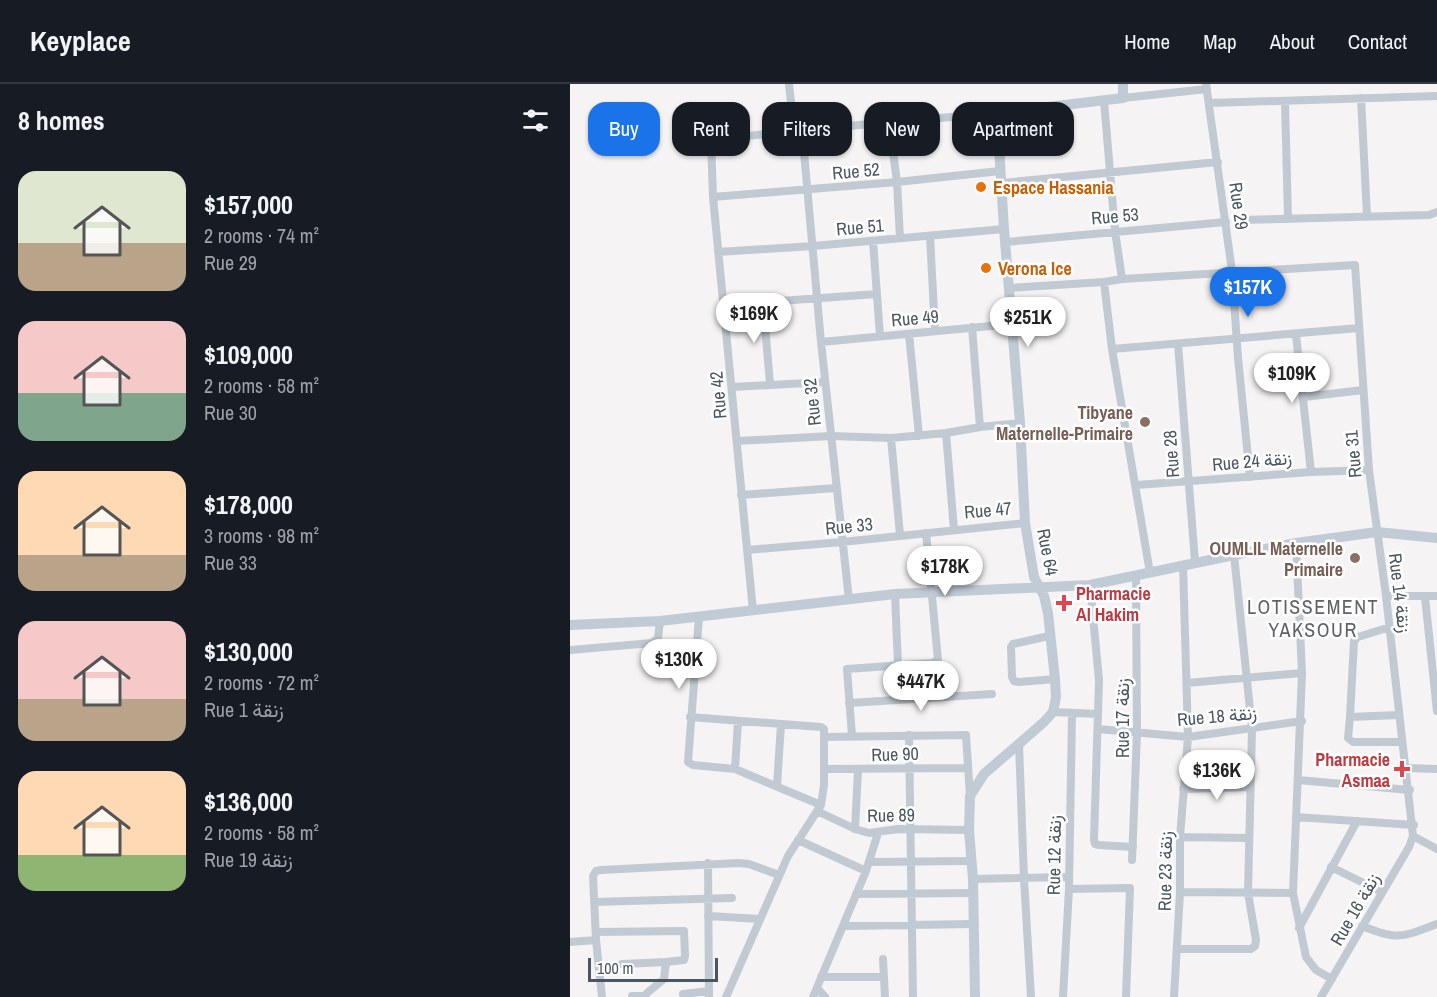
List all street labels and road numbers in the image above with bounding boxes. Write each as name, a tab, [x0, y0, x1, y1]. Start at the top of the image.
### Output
street label: Rue 52	[831, 156, 881, 186]
street label: Rue 29	[1223, 181, 1255, 231]
street label: Rue 53	[1090, 201, 1140, 231]
street label: Rue 51	[835, 212, 886, 242]
street label: Rue 49	[890, 303, 940, 333]
street label: Rue 42	[703, 370, 733, 420]
street label: Rue 32	[797, 377, 827, 427]
street label: Rue 31	[1338, 428, 1368, 479]
street label: Rue 28	[1157, 429, 1185, 479]
street label: Rue 24 زنقة	[1211, 445, 1293, 477]
street label: Rue 47	[963, 495, 1013, 525]
street label: Rue 33	[824, 511, 874, 541]
street label: Rue 64	[1031, 526, 1065, 578]
street label: Rue 14 زنقة	[1383, 552, 1417, 634]
street label: Rue 17 زنقة	[1110, 678, 1135, 758]
street label: Rue 18 زنقة	[1176, 700, 1258, 732]
street label: Rue 90	[871, 741, 919, 767]
street label: Rue 89	[867, 802, 915, 828]
street label: Rue 12 زنقة	[1041, 815, 1067, 895]
street label: Rue 23 زنقة	[1152, 831, 1178, 911]
street label: Rue 16 زنقة	[1324, 868, 1386, 950]

